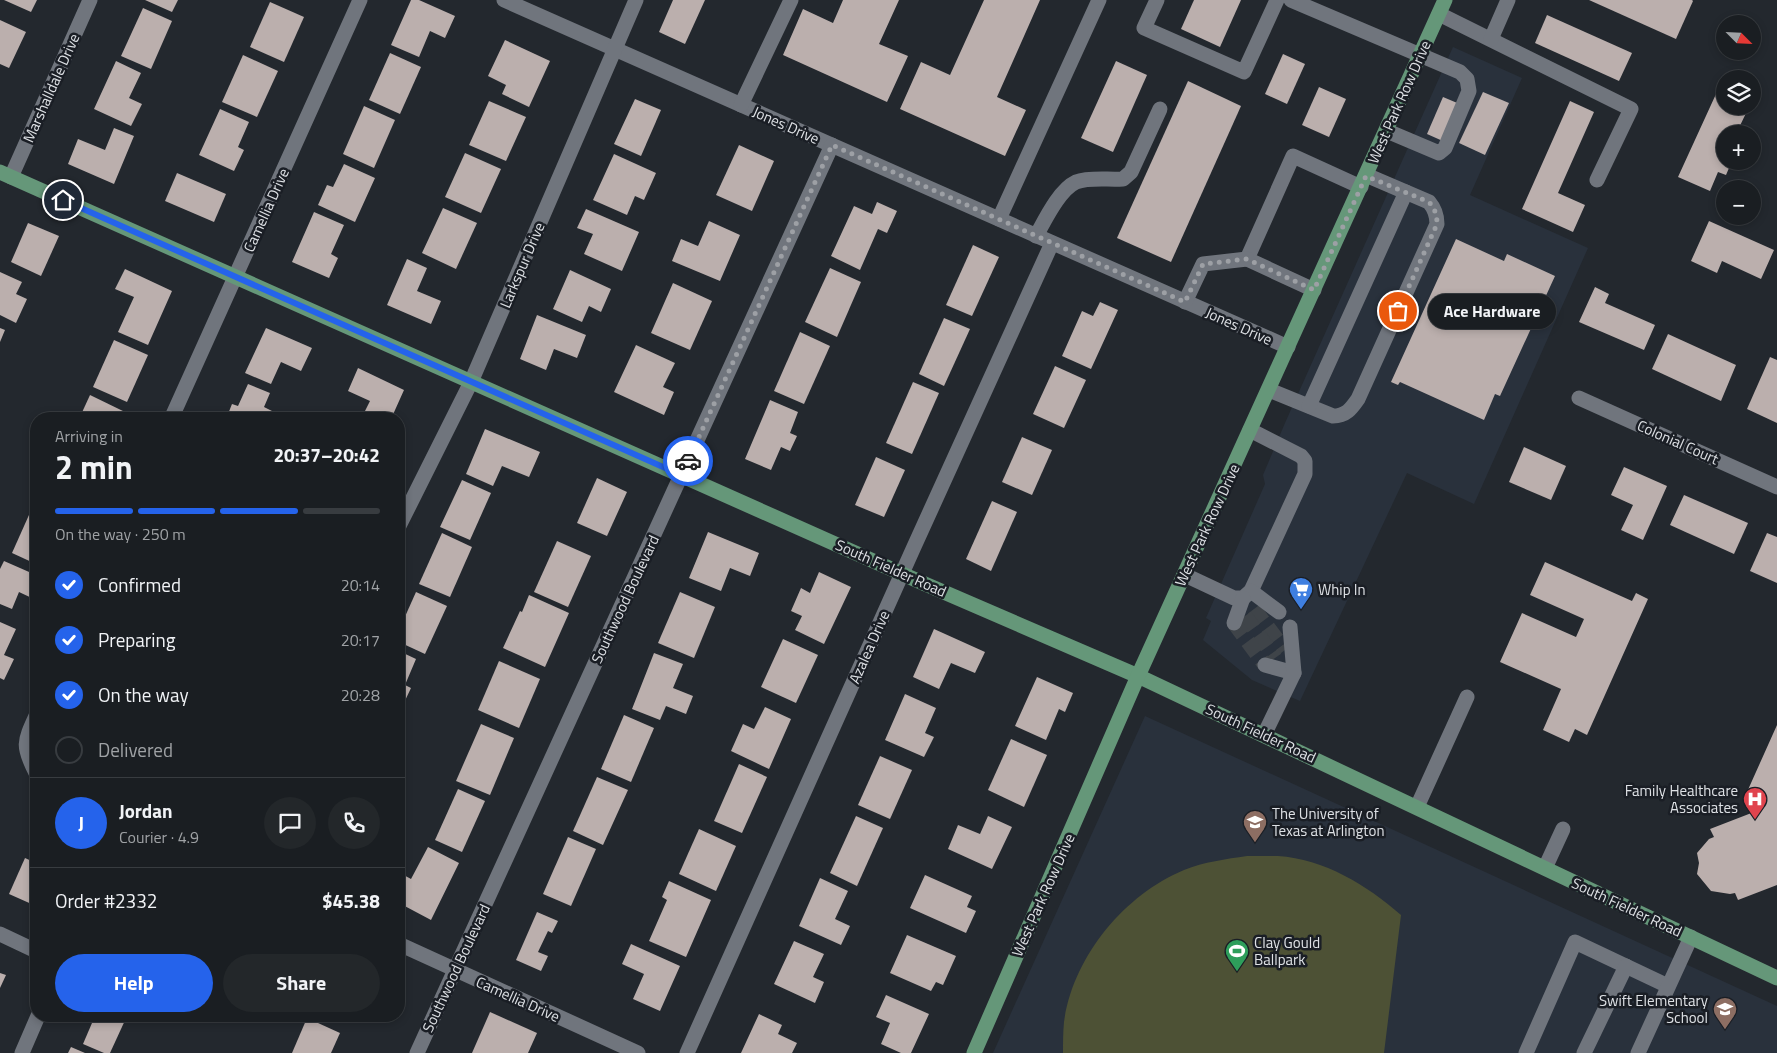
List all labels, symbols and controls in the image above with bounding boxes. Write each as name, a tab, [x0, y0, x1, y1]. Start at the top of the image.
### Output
north arrow	[1716, 15, 1761, 60]
map controls	[1716, 15, 1761, 225]
street label: Marshalldale Drive	[17, 30, 85, 146]
street label: West Park Row Drive	[1362, 37, 1436, 167]
button: layers	[1716, 70, 1761, 115]
street label: Jones Drive	[749, 100, 823, 150]
button: +	[1716, 125, 1761, 170]
street label: Camellia Drive	[237, 164, 295, 256]
pin	[42, 179, 84, 221]
button: −	[1716, 180, 1761, 225]
icon: home	[49, 186, 77, 214]
street label: Larkspur Drive	[494, 219, 550, 311]
pin	[1377, 290, 1419, 332]
callout: Ace Hardware	[1428, 294, 1556, 328]
icon: bag	[1384, 297, 1412, 325]
text: Ace Hardware	[1444, 299, 1540, 323]
street label: Jones Drive	[1202, 301, 1276, 351]
street label: Colonial Court	[1633, 414, 1723, 471]
text: Arriving in	[55, 424, 123, 448]
courier	[663, 436, 713, 486]
text: 20:37–20:42	[273, 440, 380, 469]
text: 2 min	[55, 443, 133, 491]
icon: car	[674, 447, 702, 475]
street label: West Park Row Drive	[1169, 460, 1245, 590]
text: On the way · 250 m	[55, 522, 186, 546]
street label: Southwood Boulevard	[585, 531, 665, 667]
street label: South Fielder Road	[832, 533, 950, 603]
text: Confirmed	[98, 570, 181, 599]
icon: check	[55, 571, 83, 599]
text: 20:14	[341, 573, 380, 597]
supermarket icon: Whip In	[1288, 576, 1314, 610]
place label: Whip In	[1318, 578, 1366, 601]
street label: Azalea Drive	[843, 607, 895, 687]
text: Preparing	[98, 625, 175, 654]
icon: check	[55, 626, 83, 654]
text: 20:17	[341, 628, 380, 652]
text: On the way	[98, 680, 189, 709]
icon: check	[55, 681, 83, 709]
text: 20:28	[341, 683, 380, 707]
street label: South Fielder Road	[1202, 697, 1320, 769]
text: Delivered	[98, 735, 173, 764]
place label: Family Healthcare Associates	[1625, 779, 1738, 819]
hospital icon: Family Healthcare Associates	[1742, 786, 1768, 820]
text: Jordan	[119, 796, 172, 825]
button: chat	[264, 797, 316, 849]
button: phone	[328, 797, 380, 849]
place label: The University of Texas at Arlington	[1272, 802, 1385, 842]
text: J	[78, 808, 84, 837]
school or university icon: The University of Texas at Arlington	[1242, 809, 1268, 843]
text: Courier · 4.9	[119, 825, 199, 849]
street label: West Park Row Drive	[1006, 830, 1080, 960]
street label: South Fielder Road	[1568, 871, 1686, 943]
text: Order #2332	[55, 886, 157, 915]
text: $45.38	[322, 886, 380, 915]
street label: Southwood Boulevard	[416, 900, 496, 1036]
place label: Clay Gould Ballpark	[1254, 931, 1320, 971]
sports icon: Clay Gould Ballpark	[1224, 938, 1250, 972]
button: Help	[55, 954, 213, 1012]
button: Share	[223, 954, 380, 1012]
street label: Camellia Drive	[472, 970, 564, 1028]
place label: Swift Elementary School	[1599, 989, 1708, 1029]
school or university icon: Swift Elementary School	[1712, 996, 1738, 1030]

